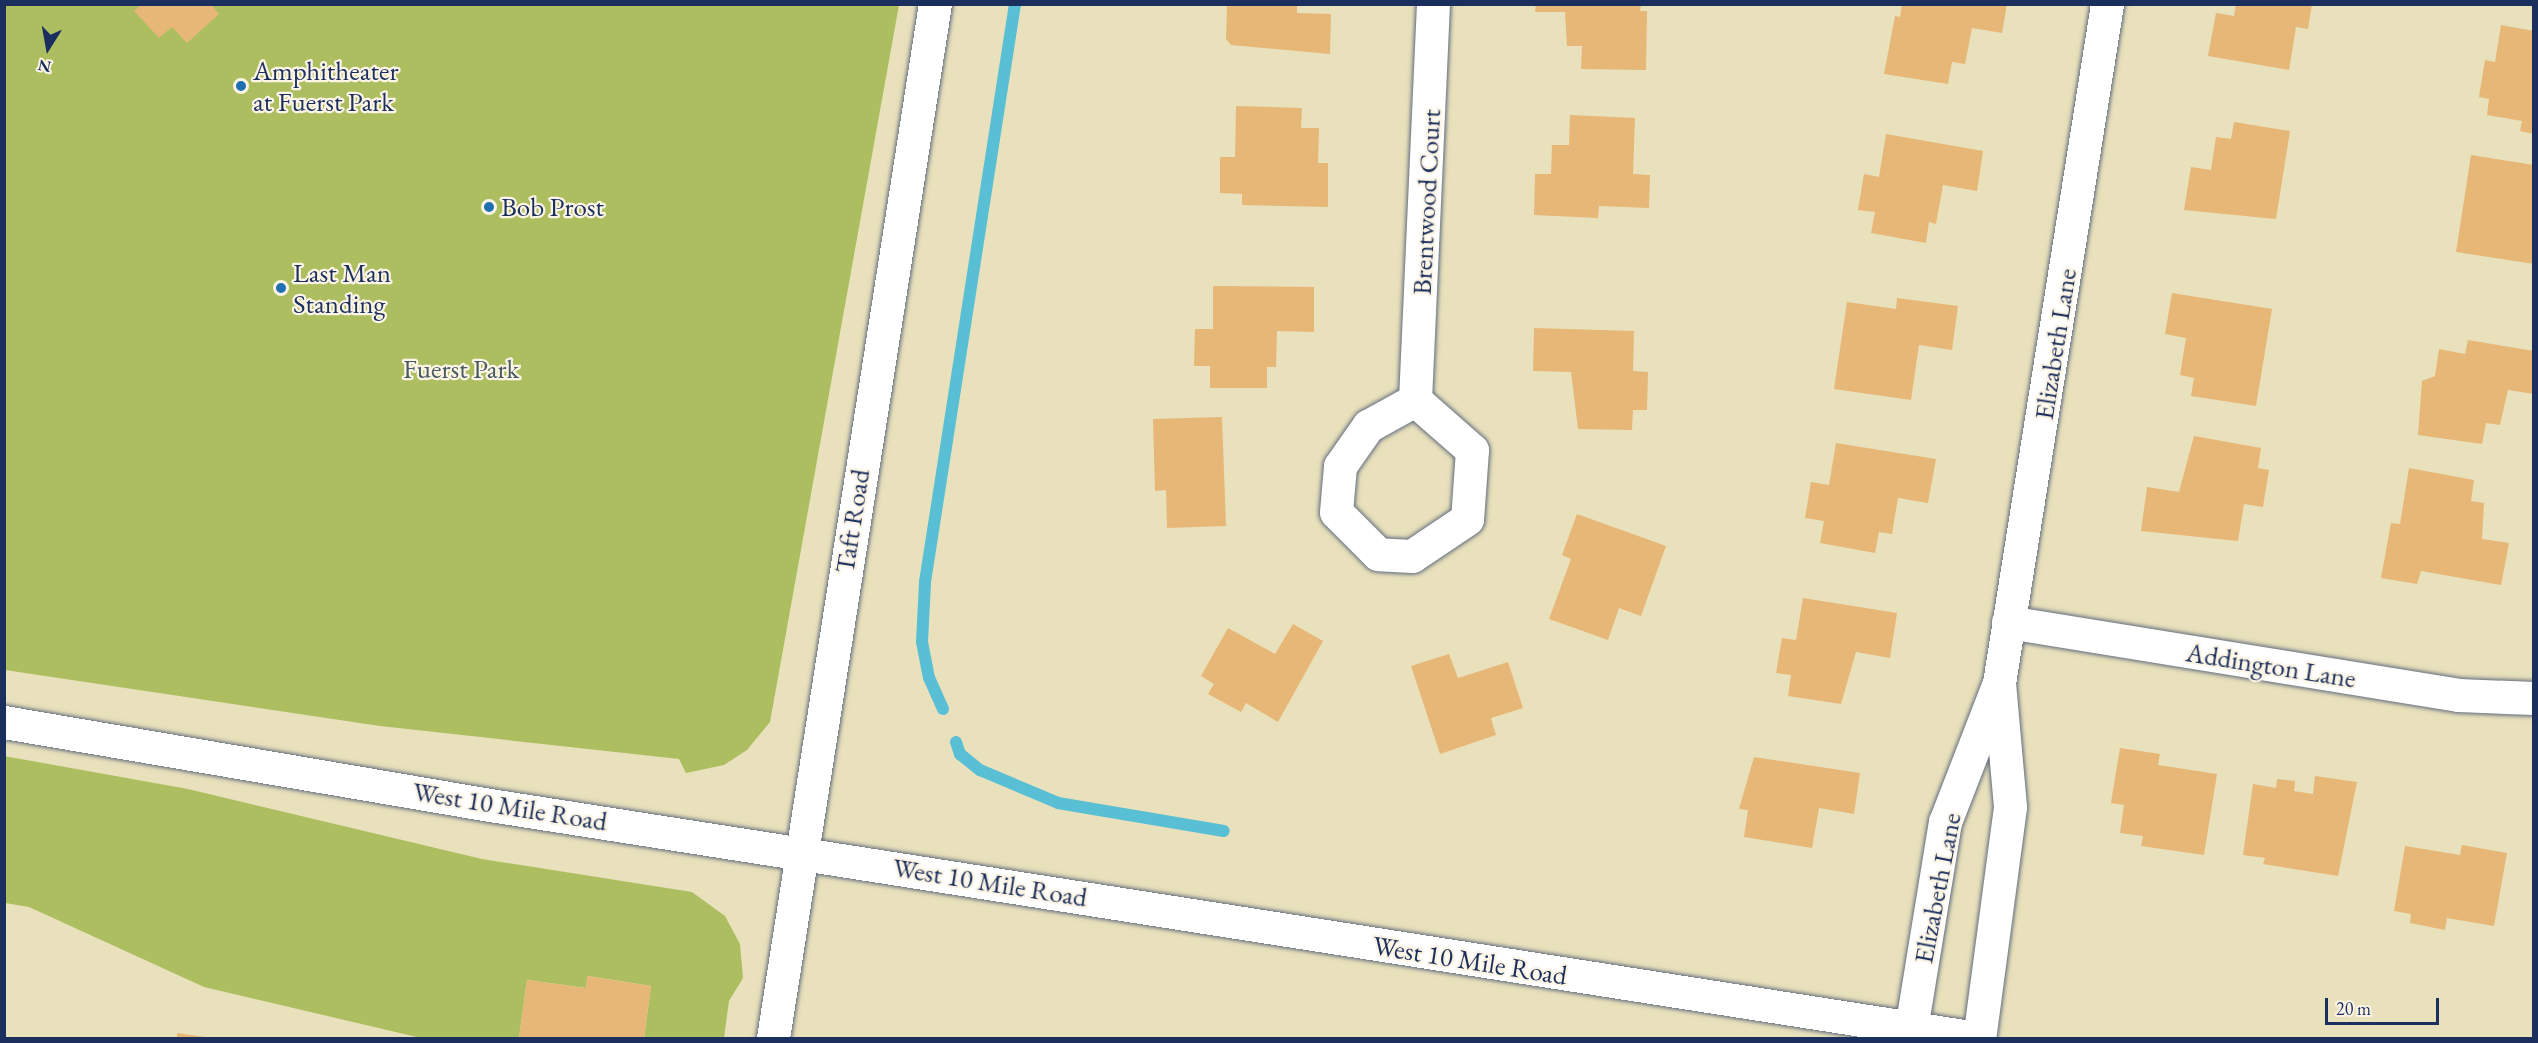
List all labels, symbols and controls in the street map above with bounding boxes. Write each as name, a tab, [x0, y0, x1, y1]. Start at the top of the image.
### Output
north arrow	[18, 18, 78, 78]
place label: Amphitheater at Fuerst Park	[253, 54, 399, 117]
text: N	[36, 55, 53, 78]
marker: Amphitheater at Fuerst Park	[234, 79, 248, 93]
street label: Brentwood Court	[1405, 108, 1447, 296]
place label: Bob Prost	[501, 191, 604, 223]
marker: Bob Prost	[482, 200, 496, 214]
place label: Last Man Standing	[293, 256, 391, 319]
street label: Elizabeth Lane	[2027, 266, 2083, 422]
marker: Last Man Standing	[274, 281, 288, 295]
park label: Fuerst Park	[403, 353, 519, 385]
street label: Taft Road	[828, 467, 876, 575]
street label: Addington Lane	[2184, 636, 2358, 694]
street label: West 10 Mile Road	[411, 775, 609, 837]
street label: Elizabeth Lane	[1907, 810, 1967, 966]
street label: West 10 Mile Road	[891, 851, 1089, 913]
street label: West 10 Mile Road	[1371, 929, 1569, 991]
scale bar	[2328, 986, 2442, 1024]
text: 20 m	[2336, 997, 2371, 1020]

